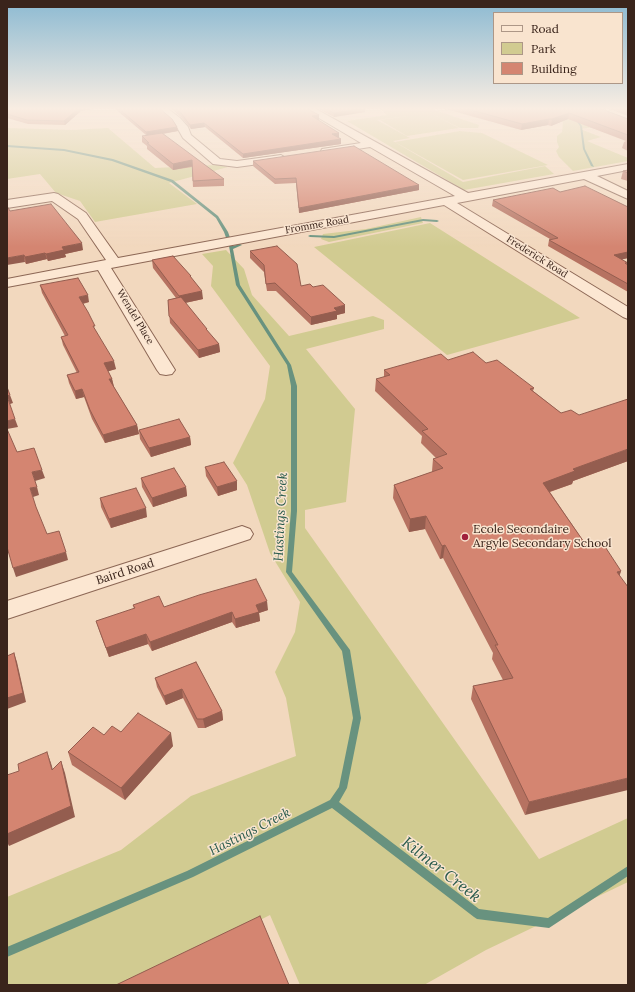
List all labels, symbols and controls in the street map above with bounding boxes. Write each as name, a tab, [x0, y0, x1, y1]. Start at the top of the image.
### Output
legend	[493, 12, 623, 84]
text: Road	[531, 21, 559, 36]
text: Park	[531, 41, 556, 56]
text: Building	[531, 61, 577, 76]
street label: Fromme Road	[284, 213, 350, 237]
street label: Frederick Road	[504, 233, 570, 281]
street label: Wendel Place	[114, 287, 156, 347]
water label: Hastings Creek	[271, 472, 291, 562]
place label: Ecole Secondaire Argyle Secondary School	[473, 523, 612, 551]
marker: Ecole Secondaire Argyle Secondary School	[460, 532, 470, 542]
street label: Baird Road	[94, 556, 156, 588]
water label: Hastings Creek	[207, 805, 293, 859]
water label: Kilmer Creek	[398, 833, 484, 907]

